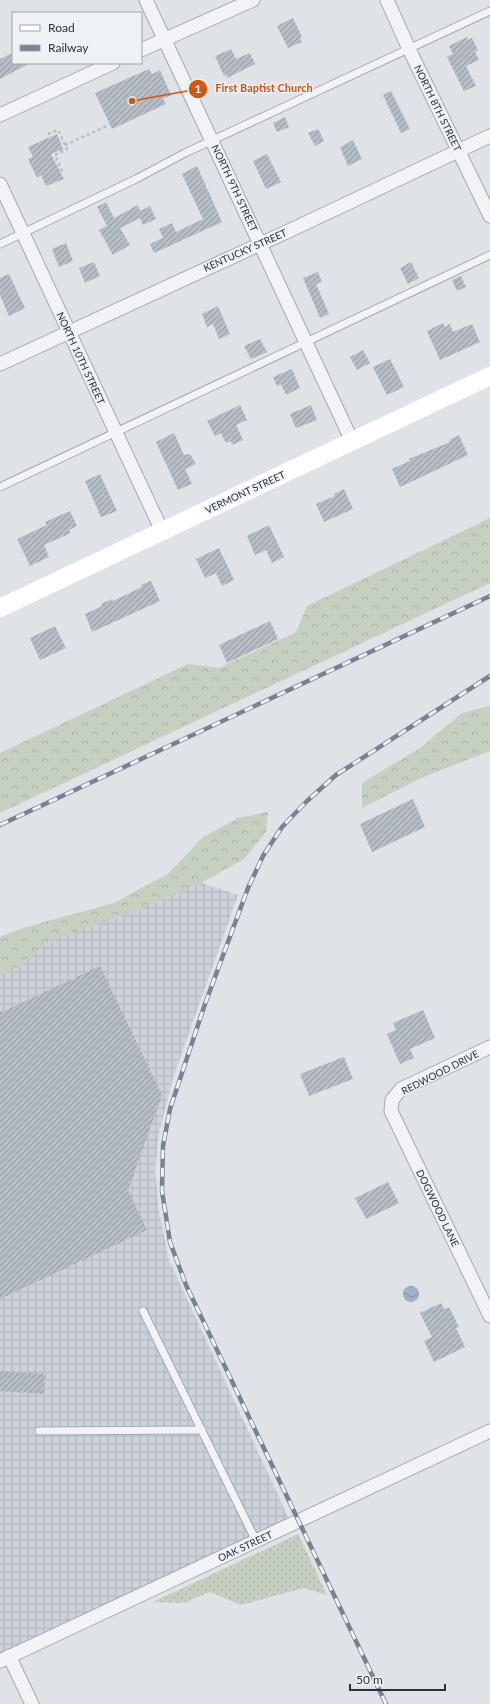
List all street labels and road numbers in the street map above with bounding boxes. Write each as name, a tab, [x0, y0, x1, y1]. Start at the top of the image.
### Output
street label: NORTH 8TH STREET	[412, 63, 464, 153]
street label: NORTH 9TH STREET	[210, 143, 260, 234]
street label: KENTUCKY STREET	[201, 226, 289, 274]
street label: NORTH 10TH STREET	[54, 310, 108, 406]
street label: VERMONT STREET	[203, 468, 287, 516]
street label: REDWOOD DRIVE	[399, 1047, 481, 1097]
street label: DOGWOOD LANE	[414, 1167, 462, 1249]
street label: OAK STREET	[216, 1528, 274, 1564]

